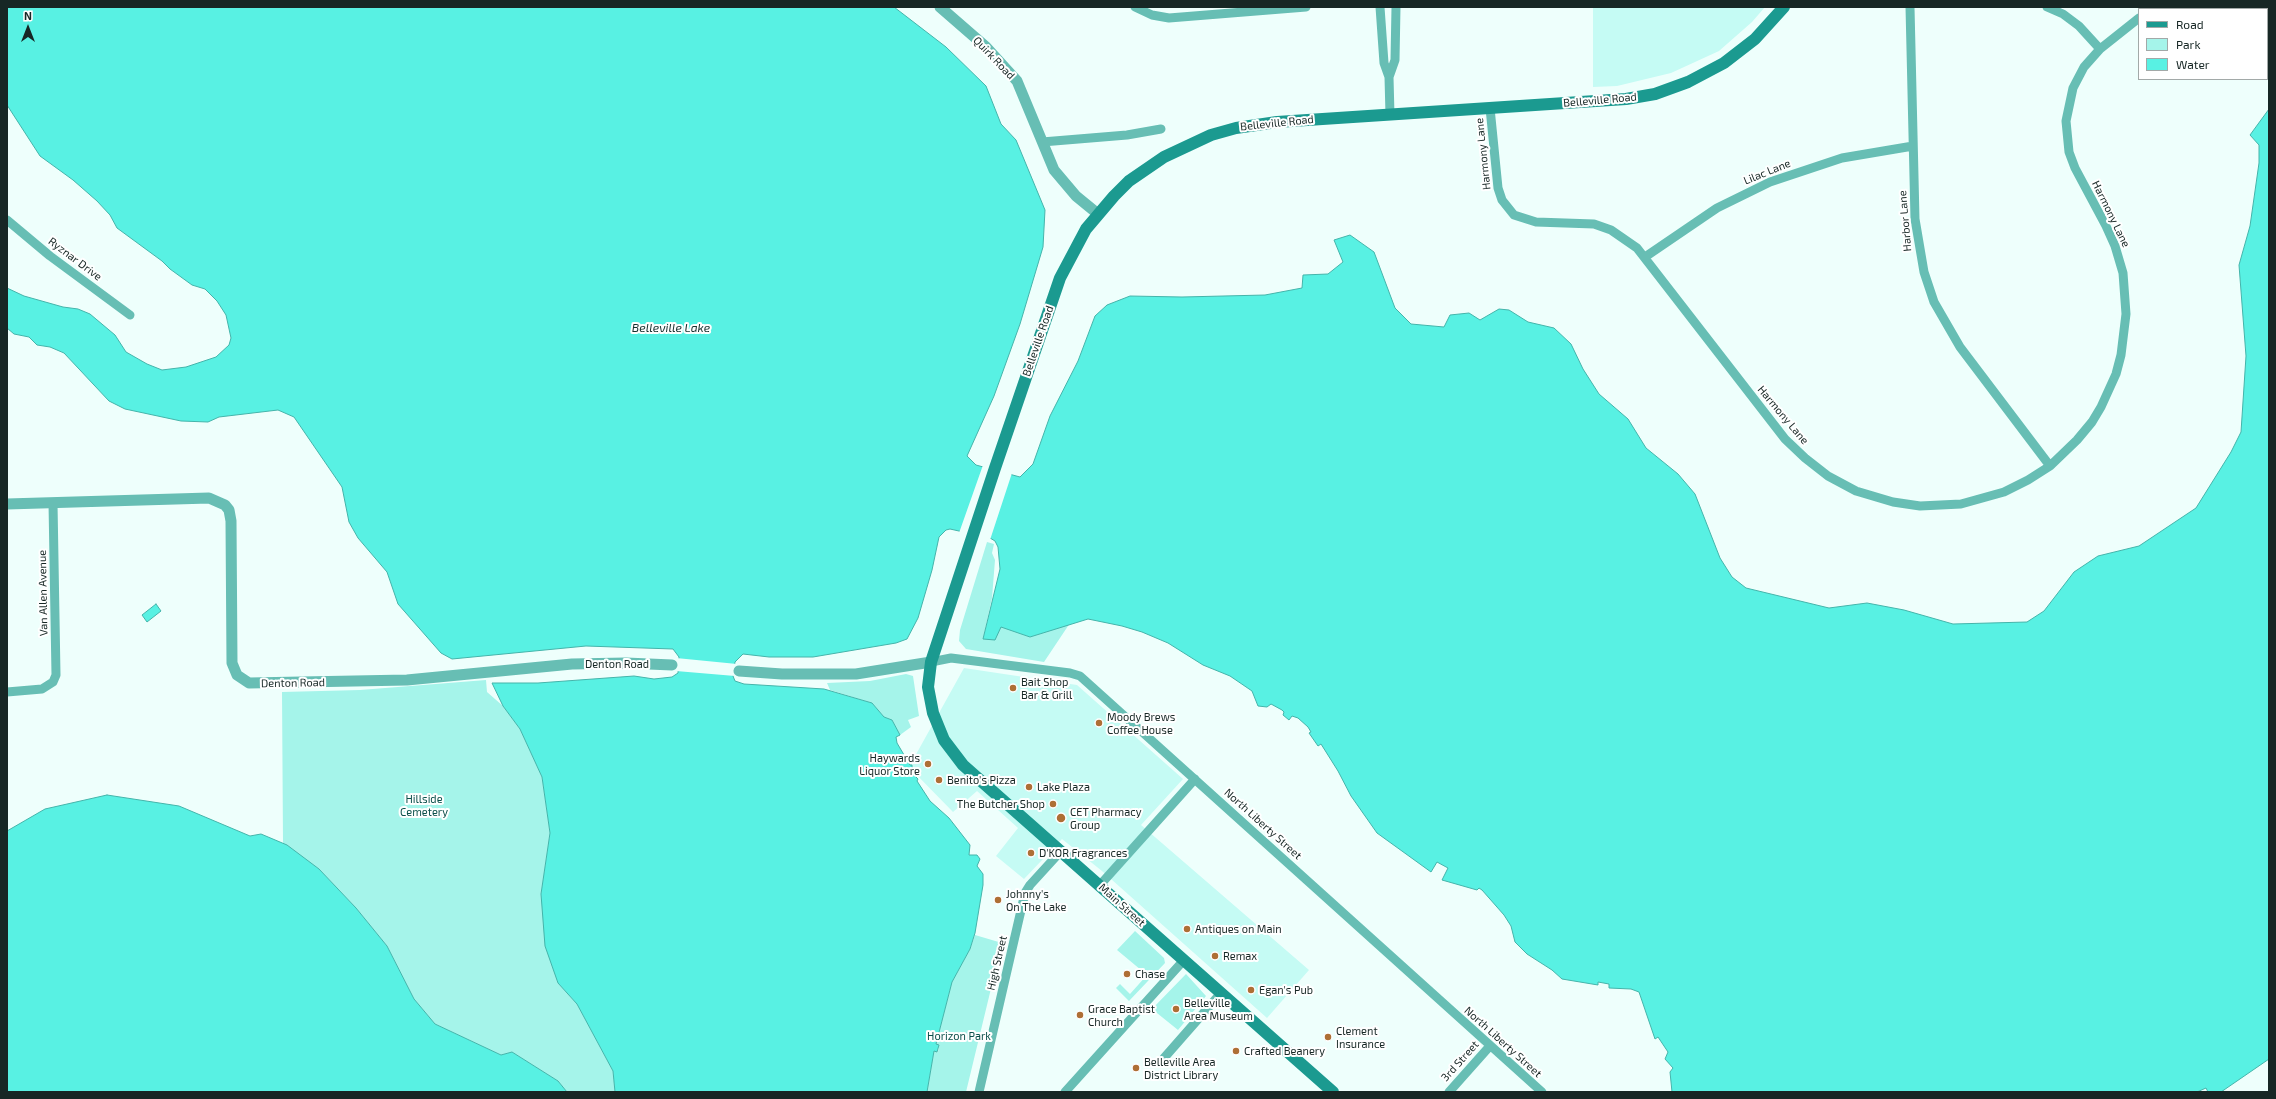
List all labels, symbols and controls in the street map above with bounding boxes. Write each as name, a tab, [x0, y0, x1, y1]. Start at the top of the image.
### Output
north arrow	[8, 8, 48, 48]
legend	[2138, 8, 2268, 80]
text: N	[24, 9, 32, 22]
text: Road	[2176, 17, 2204, 31]
street label: Quirk Road	[970, 34, 1018, 82]
text: Park	[2176, 37, 2201, 51]
text: Water	[2176, 57, 2210, 71]
street label: Belleville Road	[1563, 90, 1637, 110]
street label: Belleville Road	[1240, 113, 1314, 133]
street label: Harmony Lane	[1473, 117, 1493, 191]
street label: Lilac Lane	[1742, 157, 1792, 187]
street label: Harmony Lane	[2089, 179, 2133, 249]
street label: Harbor Lane	[1896, 190, 1914, 252]
street label: Ryznar Drive	[46, 235, 104, 283]
street label: Belleville Road	[1020, 304, 1056, 378]
water label: Belleville Lake	[632, 321, 710, 335]
street label: Harmony Lane	[1755, 383, 1811, 447]
street label: Van Allen Avenue	[36, 550, 50, 636]
street label: Denton Road	[585, 657, 649, 671]
place label: Bait Shop Bar & Grill	[1021, 675, 1072, 701]
street label: Denton Road	[261, 676, 325, 690]
marker: Bait Shop Bar & Grill	[1008, 683, 1018, 693]
place label: Moody Brews Coffee House	[1107, 710, 1175, 736]
marker: Moody Brews Coffee House	[1094, 718, 1104, 728]
place label: Haywards Liquor Store	[859, 751, 920, 777]
marker: Haywards Liquor Store	[923, 759, 933, 769]
place label: Benito's Pizza	[947, 773, 1016, 787]
marker: Benito's Pizza	[934, 775, 944, 785]
place label: Lake Plaza	[1037, 780, 1090, 794]
marker: Lake Plaza	[1024, 782, 1034, 792]
street label: North Liberty Street	[1222, 786, 1304, 862]
park label: Hillside Cemetery	[400, 792, 448, 818]
place label: The Butcher Shop	[957, 797, 1045, 811]
marker: The Butcher Shop	[1048, 799, 1058, 809]
place label: CET Pharmacy Group	[1070, 805, 1141, 831]
marker: CET Pharmacy Group	[1055, 812, 1067, 824]
place label: D'KOR Fragrances	[1039, 846, 1127, 860]
marker: D'KOR Fragrances	[1026, 848, 1036, 858]
street label: Main Street	[1096, 881, 1148, 929]
place label: Johnny's On The Lake	[1006, 887, 1066, 913]
marker: Johnny's On The Lake	[993, 895, 1003, 905]
place label: Antiques on Main	[1195, 922, 1282, 936]
marker: Antiques on Main	[1182, 924, 1192, 934]
street label: High Street	[984, 934, 1010, 992]
place label: Remax	[1223, 949, 1257, 963]
marker: Remax	[1210, 951, 1220, 961]
place label: Chase	[1135, 967, 1165, 981]
marker: Chase	[1122, 969, 1132, 979]
place label: Egan's Pub	[1259, 983, 1313, 997]
marker: Egan's Pub	[1246, 985, 1256, 995]
place label: Belleville Area Museum	[1184, 996, 1253, 1022]
place label: Grace Baptist Church	[1088, 1002, 1155, 1028]
marker: Belleville Area Museum	[1171, 1004, 1181, 1014]
street label: North Liberty Street	[1462, 1004, 1544, 1080]
marker: Grace Baptist Church	[1075, 1010, 1085, 1020]
place label: Clement Insurance	[1336, 1024, 1385, 1050]
park label: Horizon Park	[927, 1029, 991, 1043]
marker: Clement Insurance	[1323, 1032, 1333, 1042]
street label: 3rd Street	[1438, 1038, 1482, 1084]
place label: Crafted Beanery	[1244, 1044, 1325, 1058]
marker: Crafted Beanery	[1231, 1046, 1241, 1056]
place label: Belleville Area District Library	[1144, 1055, 1218, 1081]
marker: Belleville Area District Library	[1131, 1063, 1141, 1073]

